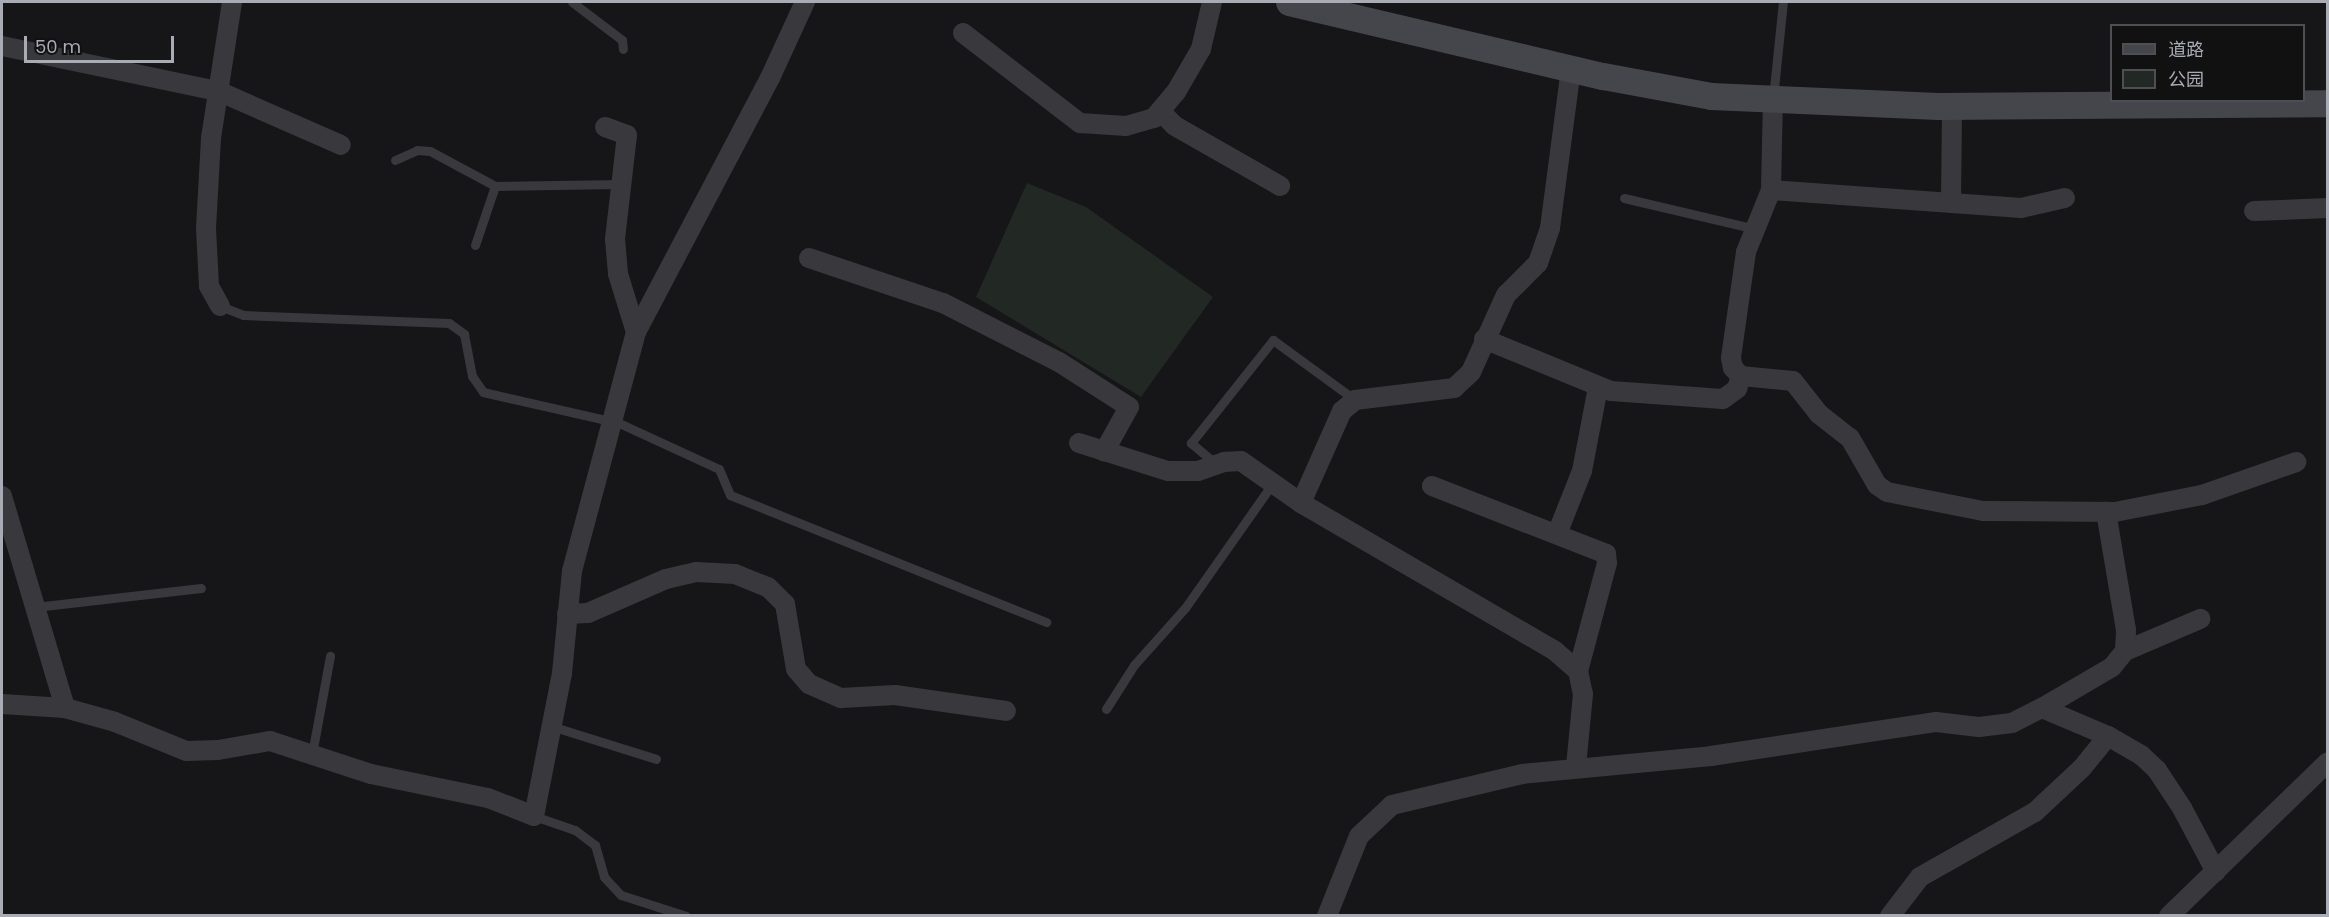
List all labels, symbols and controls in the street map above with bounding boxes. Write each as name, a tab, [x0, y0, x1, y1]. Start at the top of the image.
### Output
scale bar	[27, 24, 177, 62]
legend	[2110, 24, 2305, 102]
text: 50 m	[35, 34, 81, 59]
text: 道路	[2168, 37, 2204, 62]
text: 公园	[2168, 67, 2204, 92]

